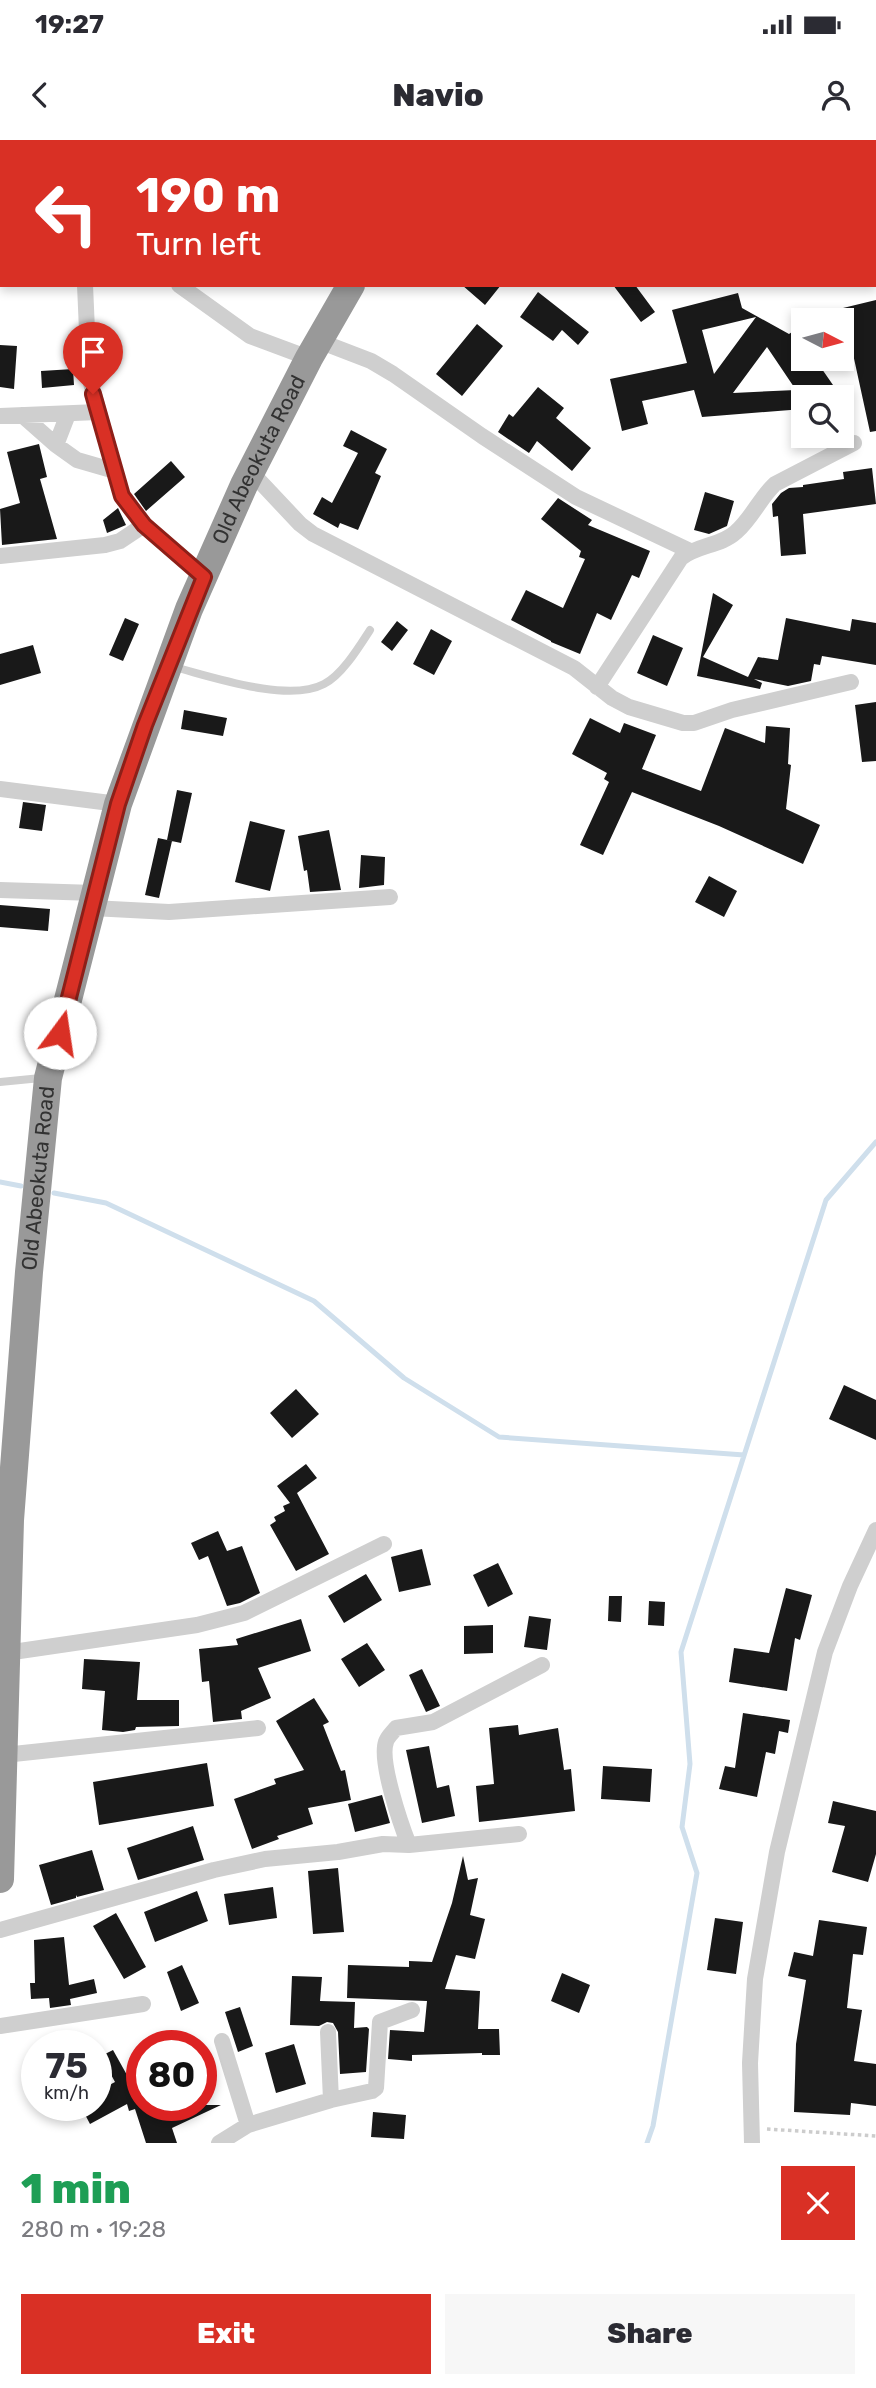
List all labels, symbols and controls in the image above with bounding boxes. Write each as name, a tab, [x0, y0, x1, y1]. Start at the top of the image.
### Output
text: 19:27	[35, 9, 104, 40]
icon: back	[21, 76, 59, 114]
text: Navio	[392, 76, 484, 114]
icon: person	[817, 76, 855, 114]
text: 190 m	[136, 166, 280, 224]
icon: left	[21, 168, 112, 259]
text: Turn left	[136, 225, 261, 263]
north arrow	[791, 308, 854, 371]
map controls	[791, 308, 854, 448]
pin	[63, 322, 123, 394]
icon: arrive	[74, 333, 112, 371]
street label: Old Abeokuta Road	[206, 371, 310, 548]
button: search	[791, 385, 854, 448]
position arrow	[23, 996, 97, 1070]
street label: Old Abeokuta Road	[16, 1085, 59, 1272]
speed limit sign: 80	[126, 2030, 217, 2121]
text: 75	[45, 2045, 88, 2087]
text: km/h	[44, 2082, 89, 2104]
text: 1 min	[21, 2164, 131, 2214]
button: close	[781, 2166, 855, 2240]
text: 280 m · 19:28	[21, 2215, 166, 2243]
button: Exit	[21, 2294, 431, 2374]
button: Share	[445, 2294, 855, 2374]

